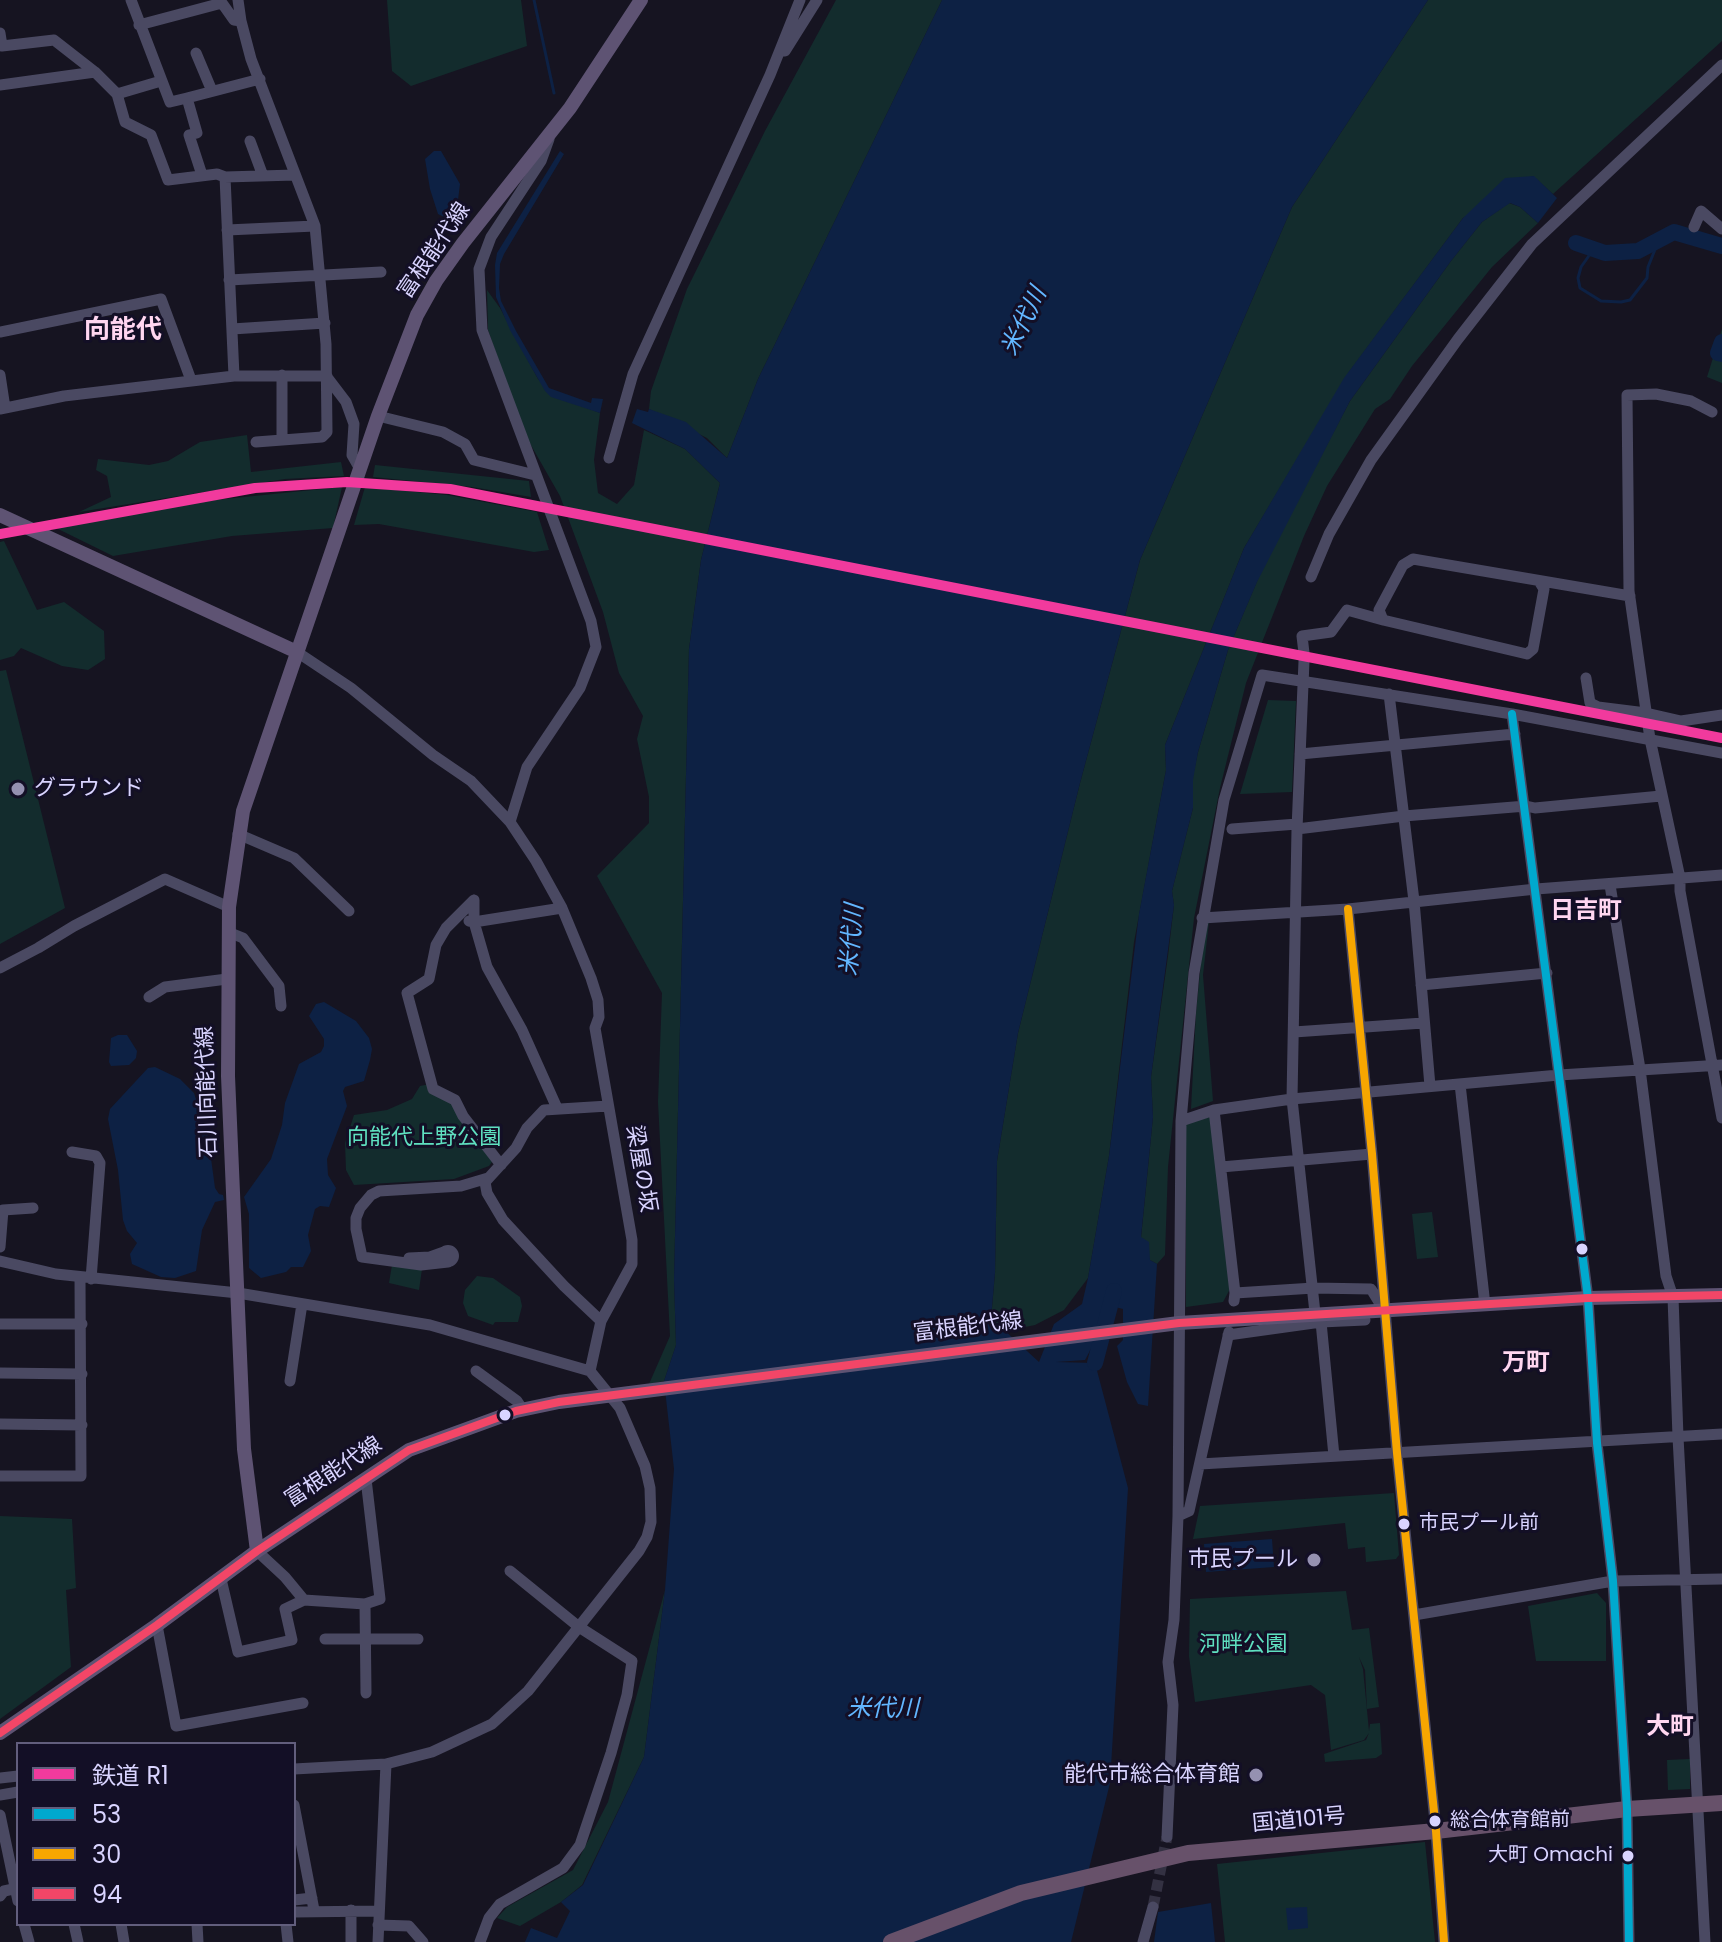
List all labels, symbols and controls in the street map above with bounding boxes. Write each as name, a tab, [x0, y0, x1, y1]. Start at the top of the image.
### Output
street label: 富根能代線	[393, 198, 477, 304]
water label: 米代川	[996, 283, 1054, 361]
district label: 向能代	[84, 315, 162, 347]
place label: グラウンド	[34, 776, 144, 802]
marker: グラウンド	[9, 780, 27, 798]
district label: 日吉町	[1550, 898, 1622, 926]
water label: 米代川	[836, 903, 870, 977]
street label: 石川向能代線	[193, 1026, 223, 1158]
street label: 梁屋の坂	[619, 1123, 661, 1215]
park label: 向能代上野公園	[347, 1125, 501, 1151]
unlabelled marker	[1574, 1241, 1590, 1257]
street label: 富根能代線	[912, 1308, 1024, 1348]
district label: 万町	[1502, 1350, 1550, 1378]
unlabelled marker	[497, 1407, 513, 1423]
street label: 富根能代線	[281, 1432, 387, 1514]
place label: 市民プール前	[1419, 1512, 1539, 1536]
marker: 市民プール前	[1396, 1516, 1412, 1532]
place label: 市民プール	[1188, 1547, 1298, 1573]
marker: 市民プール	[1305, 1551, 1323, 1569]
park label: 河畔公園	[1199, 1632, 1287, 1658]
water label: 米代川	[847, 1696, 919, 1724]
district label: 大町	[1646, 1714, 1694, 1742]
legend	[16, 1742, 296, 1926]
text: 鉄道 R1	[92, 1759, 169, 1792]
place label: 能代市総合体育館	[1064, 1762, 1240, 1788]
marker: 能代市総合体育館	[1247, 1766, 1265, 1784]
text: 53	[92, 1798, 121, 1831]
street label: 国道101号	[1251, 1804, 1347, 1838]
place label: 総合体育館前	[1450, 1809, 1570, 1833]
marker: 総合体育館前	[1427, 1813, 1443, 1829]
text: 30	[92, 1838, 121, 1871]
place label: 大町 Omachi	[1488, 1844, 1613, 1868]
marker: 大町 Omachi	[1620, 1848, 1636, 1864]
text: 94	[92, 1878, 122, 1911]

